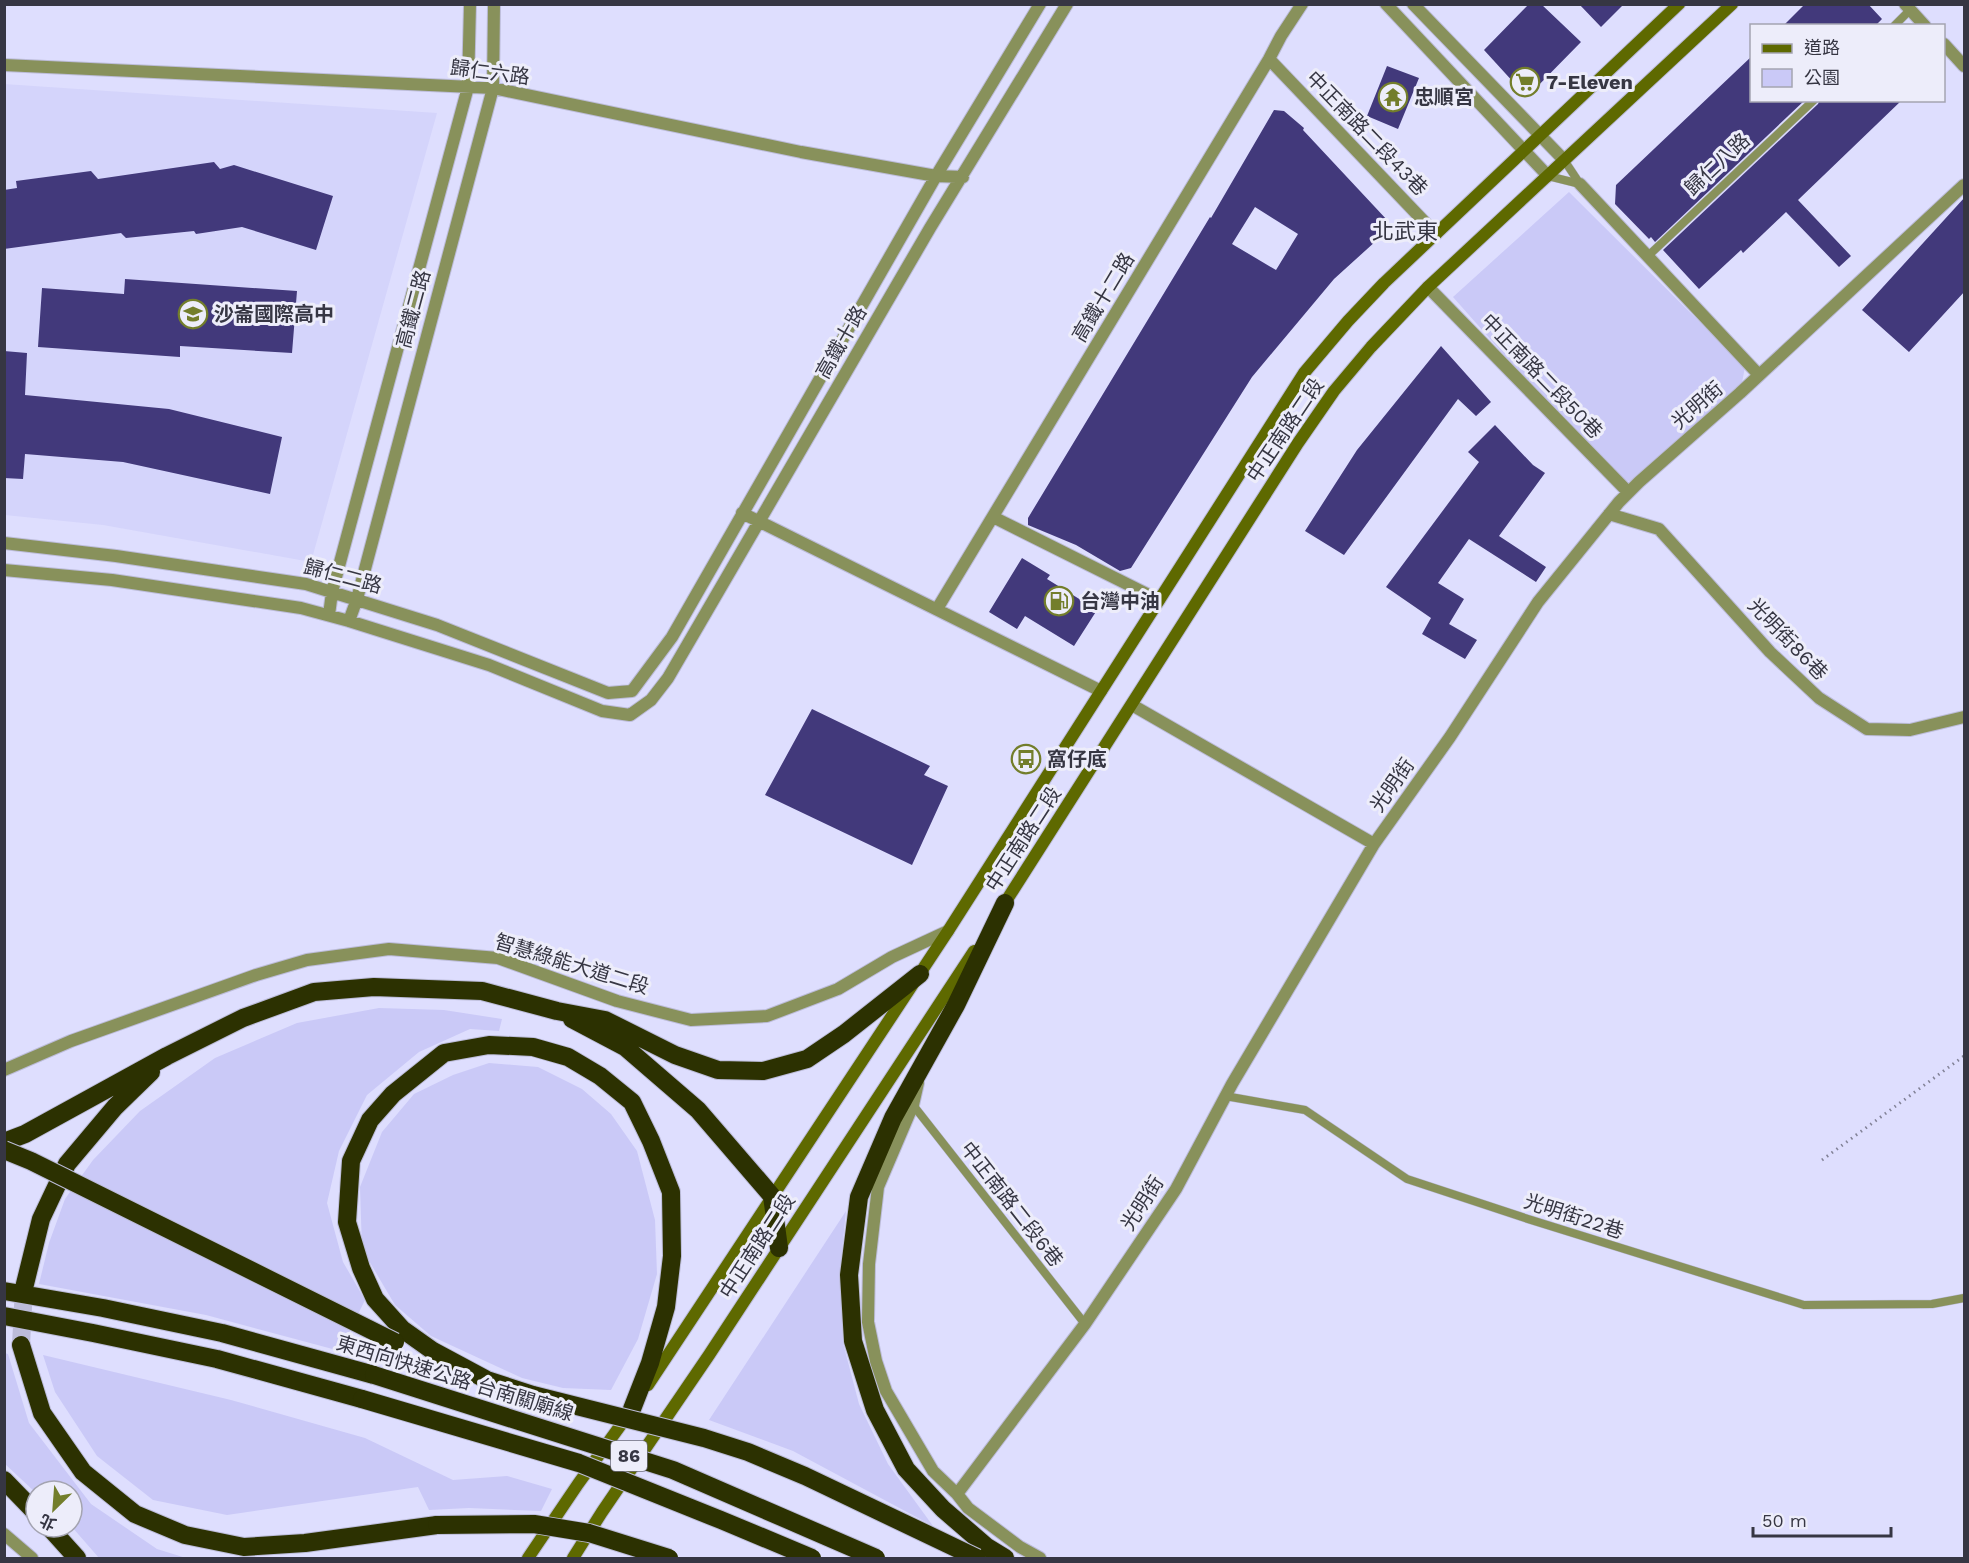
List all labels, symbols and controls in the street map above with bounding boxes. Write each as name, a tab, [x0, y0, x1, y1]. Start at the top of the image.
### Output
legend	[1750, 24, 1945, 102]
text: 道路	[1804, 37, 1840, 58]
street label: 歸仁六路	[449, 55, 531, 89]
street label: 中正南路二段43巷	[1301, 66, 1433, 200]
supermarket icon: 7-Eleven	[1509, 66, 1541, 98]
text: 公園	[1804, 67, 1840, 88]
place label: 7-Eleven	[1546, 70, 1633, 94]
temple icon: 忠順宮	[1377, 81, 1409, 113]
place label: 忠順宮	[1414, 85, 1474, 109]
street label: 歸仁八路	[1680, 128, 1754, 200]
district label: 北武東	[1372, 219, 1438, 244]
street label: 高鐵十二路	[1067, 248, 1139, 346]
street label: 高鐵二路	[391, 267, 435, 351]
school or university icon: 沙崙國際高中	[177, 298, 209, 330]
street label: 高鐵十路	[811, 301, 871, 383]
place label: 沙崙國際高中	[214, 302, 334, 326]
street label: 中正南路二段50巷	[1476, 309, 1608, 443]
street label: 中正南路二段	[1241, 374, 1329, 486]
street label: 光明街	[1666, 376, 1728, 434]
street label: 歸仁二路	[301, 554, 385, 598]
fuel station icon: 台灣中油	[1043, 585, 1075, 617]
place label: 台灣中油	[1080, 589, 1160, 613]
street label: 光明街86巷	[1743, 593, 1833, 685]
bus stop icon: 窩仔底	[1010, 743, 1042, 775]
place label: 窩仔底	[1047, 747, 1107, 771]
street label: 光明街	[1365, 754, 1419, 816]
street label: 中正南路二段	[980, 782, 1066, 896]
street label: 智慧綠能大道二段	[492, 929, 652, 999]
street label: 中正南路二段6巷	[956, 1137, 1068, 1271]
street label: 光明街	[1116, 1171, 1168, 1235]
street label: 中正南路二段	[714, 1189, 800, 1303]
street label: 光明街22巷	[1521, 1189, 1627, 1243]
street label: 東西向快速公路 台南關廟線	[333, 1330, 577, 1426]
road number: 86	[611, 1441, 647, 1471]
north arrow	[24, 1479, 84, 1539]
scale bar	[1753, 1500, 1891, 1538]
text: 北	[37, 1510, 59, 1534]
text: 50 m	[1762, 1510, 1807, 1531]

